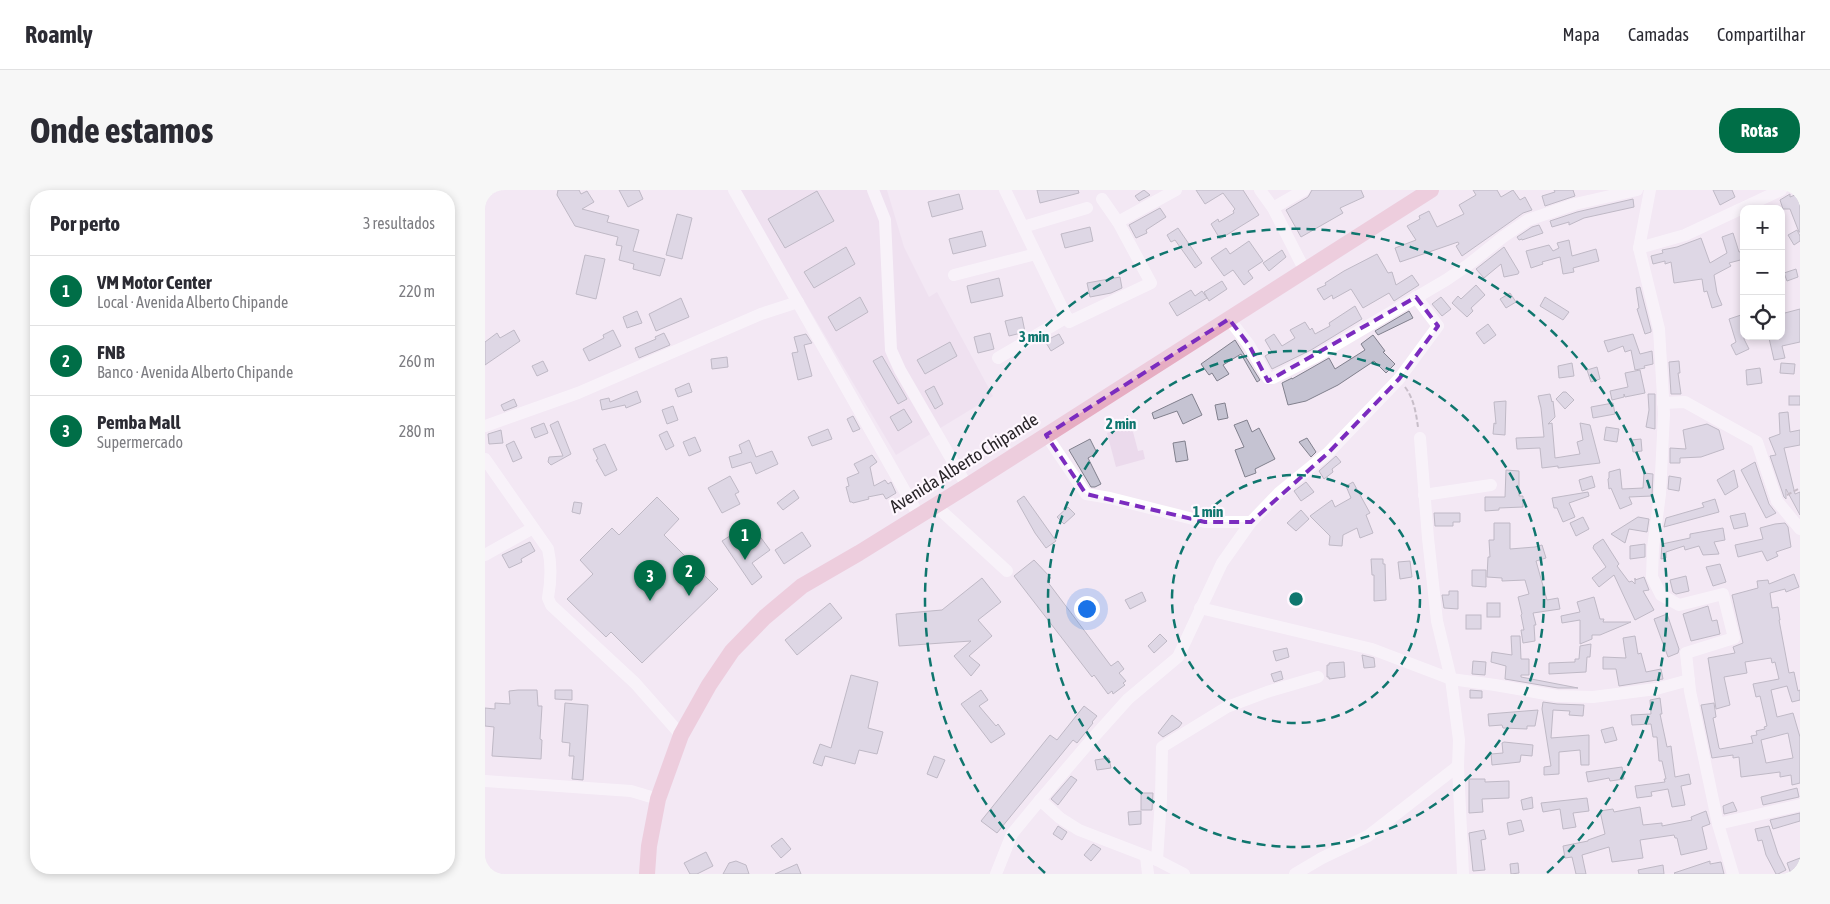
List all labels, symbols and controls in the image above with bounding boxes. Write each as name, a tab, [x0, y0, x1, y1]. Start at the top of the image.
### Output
text: Roamly	[25, 21, 93, 48]
text: Mapa	[1563, 24, 1600, 45]
text: Camadas	[1628, 24, 1689, 45]
text: Compartilhar	[1717, 24, 1805, 45]
button: Rotas	[1719, 108, 1800, 153]
text: Onde estamos	[30, 110, 213, 150]
map controls	[1740, 205, 1785, 340]
button: +	[1740, 205, 1785, 250]
text: Por perto	[50, 211, 120, 235]
text: 3 resultados	[363, 214, 435, 232]
button: −	[1740, 250, 1785, 295]
text: VM Motor Center	[97, 271, 212, 293]
text: 1	[62, 282, 70, 300]
text: 220 m	[399, 282, 435, 300]
text: Local · Avenida Alberto Chipande	[97, 293, 288, 311]
button: locate	[1740, 295, 1785, 340]
text: 3 min	[1019, 328, 1049, 345]
text: FNB	[97, 341, 125, 363]
text: 2	[62, 352, 70, 370]
text: 260 m	[399, 352, 435, 370]
text: Banco · Avenida Alberto Chipande	[97, 363, 293, 381]
street label: Avenida Alberto Chipande	[886, 408, 1042, 517]
text: Pemba Mall	[97, 411, 181, 433]
text: 2 min	[1106, 415, 1136, 432]
text: 3	[62, 422, 70, 440]
text: 280 m	[399, 422, 435, 440]
text: Supermercado	[97, 433, 183, 451]
text: 1 min	[1193, 503, 1223, 520]
pin: 1	[729, 519, 761, 560]
pin: 2	[673, 555, 705, 596]
pin: 3	[634, 560, 666, 601]
centre of rings	[1287, 590, 1305, 608]
your location	[1074, 596, 1100, 622]

